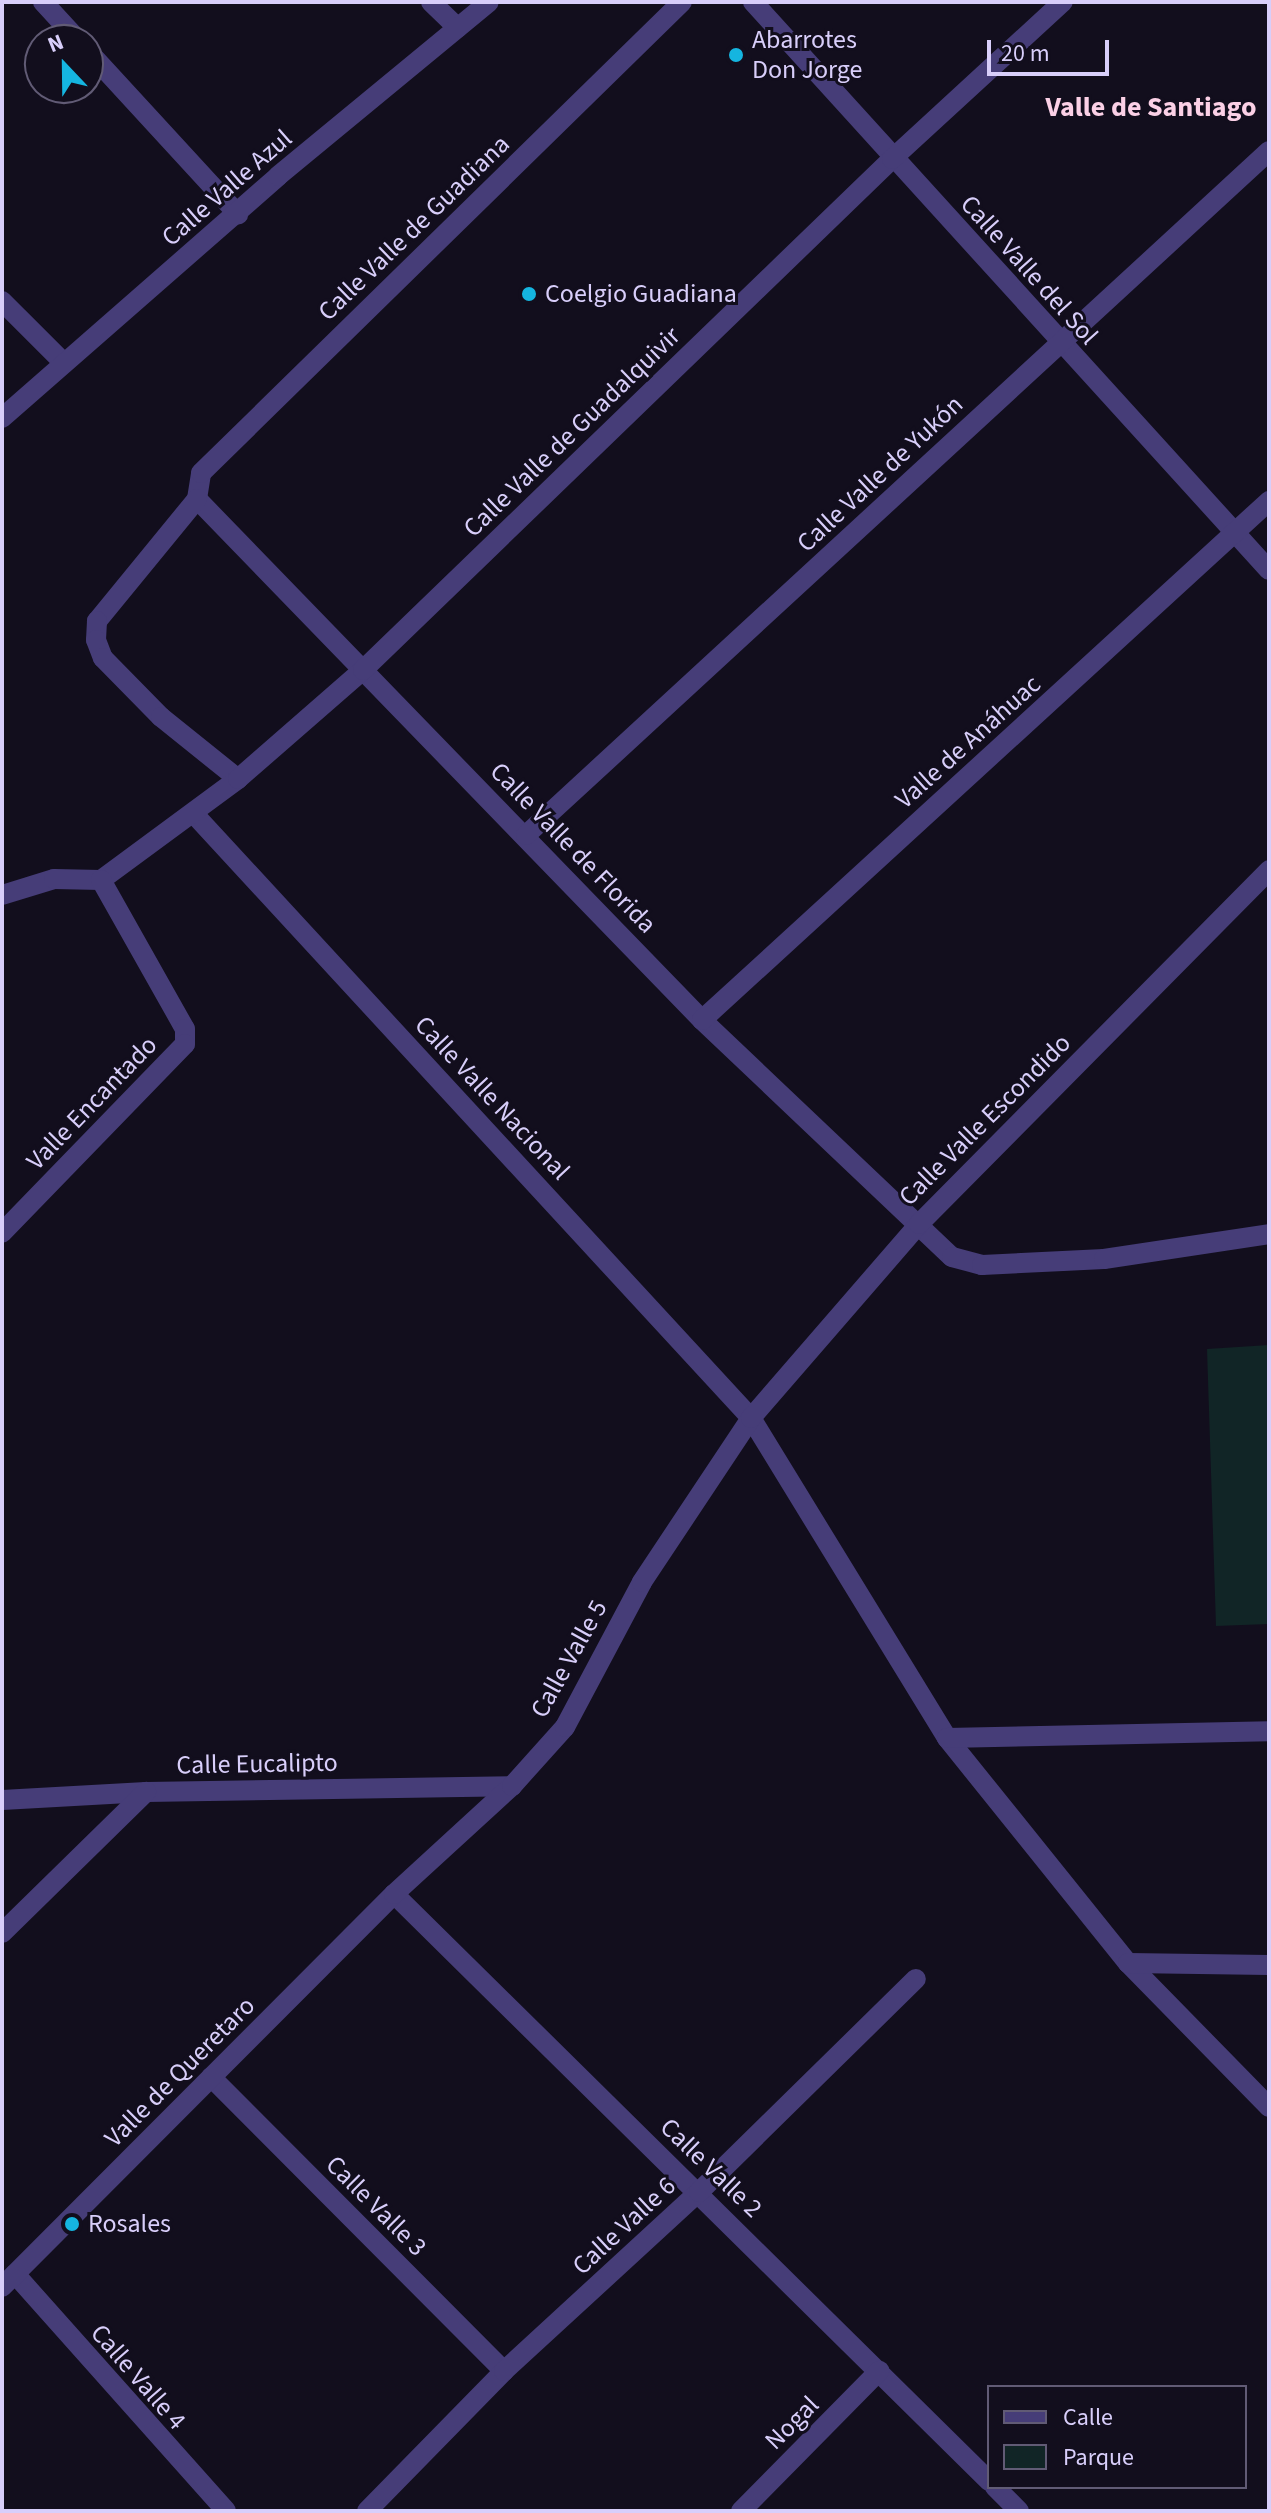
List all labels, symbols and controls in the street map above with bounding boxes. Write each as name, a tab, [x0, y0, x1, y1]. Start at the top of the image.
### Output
north arrow	[24, 24, 104, 104]
place label: Abarrotes Don Jorge	[752, 24, 862, 86]
scale bar	[991, 24, 1113, 74]
text: N	[43, 26, 69, 61]
text: 20 m	[1001, 36, 1050, 71]
marker: Abarrotes Don Jorge	[727, 46, 745, 64]
district label: Valle de Santiago	[1045, 90, 1257, 124]
street label: Calle Valle Azul	[156, 123, 298, 253]
street label: Calle Valle de Guadiana	[312, 129, 516, 327]
street label: Calle Valle del Sol	[954, 189, 1104, 351]
place label: Coelgio Guadiana	[545, 278, 737, 310]
marker: Coelgio Guadiana	[520, 285, 538, 303]
street label: Calle Valle de Guadalquivir	[457, 320, 687, 544]
street label: Calle Valle de Yukón	[791, 389, 969, 559]
street label: Valle de Anáhuac	[889, 669, 1047, 815]
street label: Calle Valle de Florida	[483, 756, 663, 940]
street label: Calle Valle Nacional	[408, 1010, 576, 1186]
street label: Calle Valle Escondido	[893, 1028, 1077, 1212]
street label: Valle Encantado	[20, 1030, 164, 1176]
street label: Calle Valle 5	[524, 1595, 614, 1723]
street label: Calle Eucalipto	[176, 1747, 338, 1781]
street label: Valle de Queretaro	[98, 1990, 262, 2154]
street label: Calle Valle 2	[654, 2112, 768, 2224]
street label: Calle Valle 3	[319, 2149, 433, 2263]
street label: Calle Valle 6	[566, 2170, 682, 2282]
place label: Rosales	[88, 2208, 171, 2240]
marker: Rosales	[63, 2215, 81, 2233]
street label: Calle Valle 4	[84, 2318, 192, 2436]
legend	[987, 2385, 1247, 2489]
street label: Nogal	[759, 2390, 825, 2456]
text: Calle	[1063, 2400, 1113, 2435]
text: Parque	[1063, 2440, 1134, 2475]

